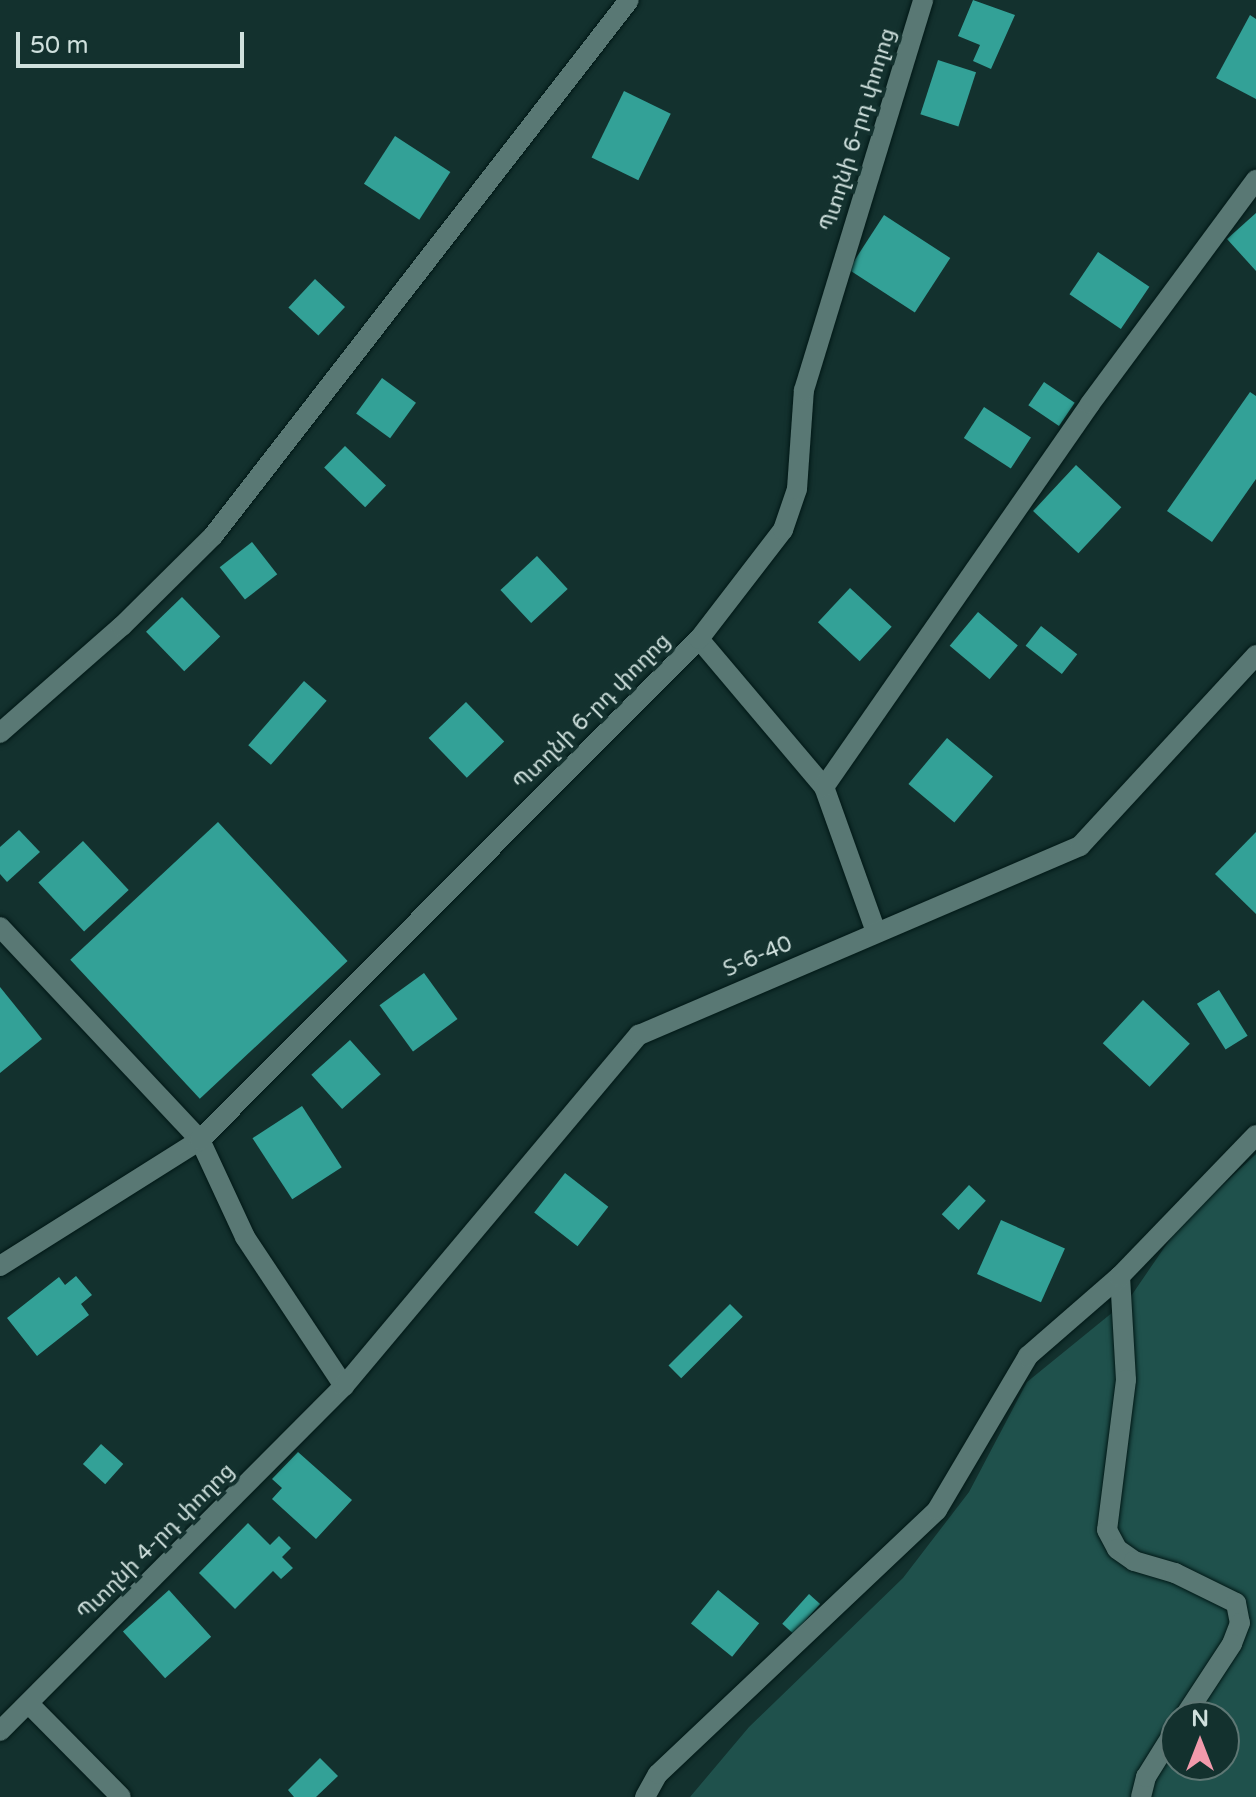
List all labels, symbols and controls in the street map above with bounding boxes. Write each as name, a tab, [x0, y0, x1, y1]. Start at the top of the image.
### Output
scale bar	[20, 16, 248, 66]
street label: Պտղնի 6-րդ փողոց	[814, 25, 902, 235]
text: 50 m	[30, 31, 88, 60]
street label: Պտղնի 6-րդ փողոց	[508, 628, 676, 796]
street label: Տ-6-40	[720, 931, 796, 983]
street label: Պտղնի 4-րդ փողոց	[72, 1458, 240, 1626]
north arrow	[1160, 1701, 1240, 1781]
text: N	[1191, 1706, 1209, 1732]

